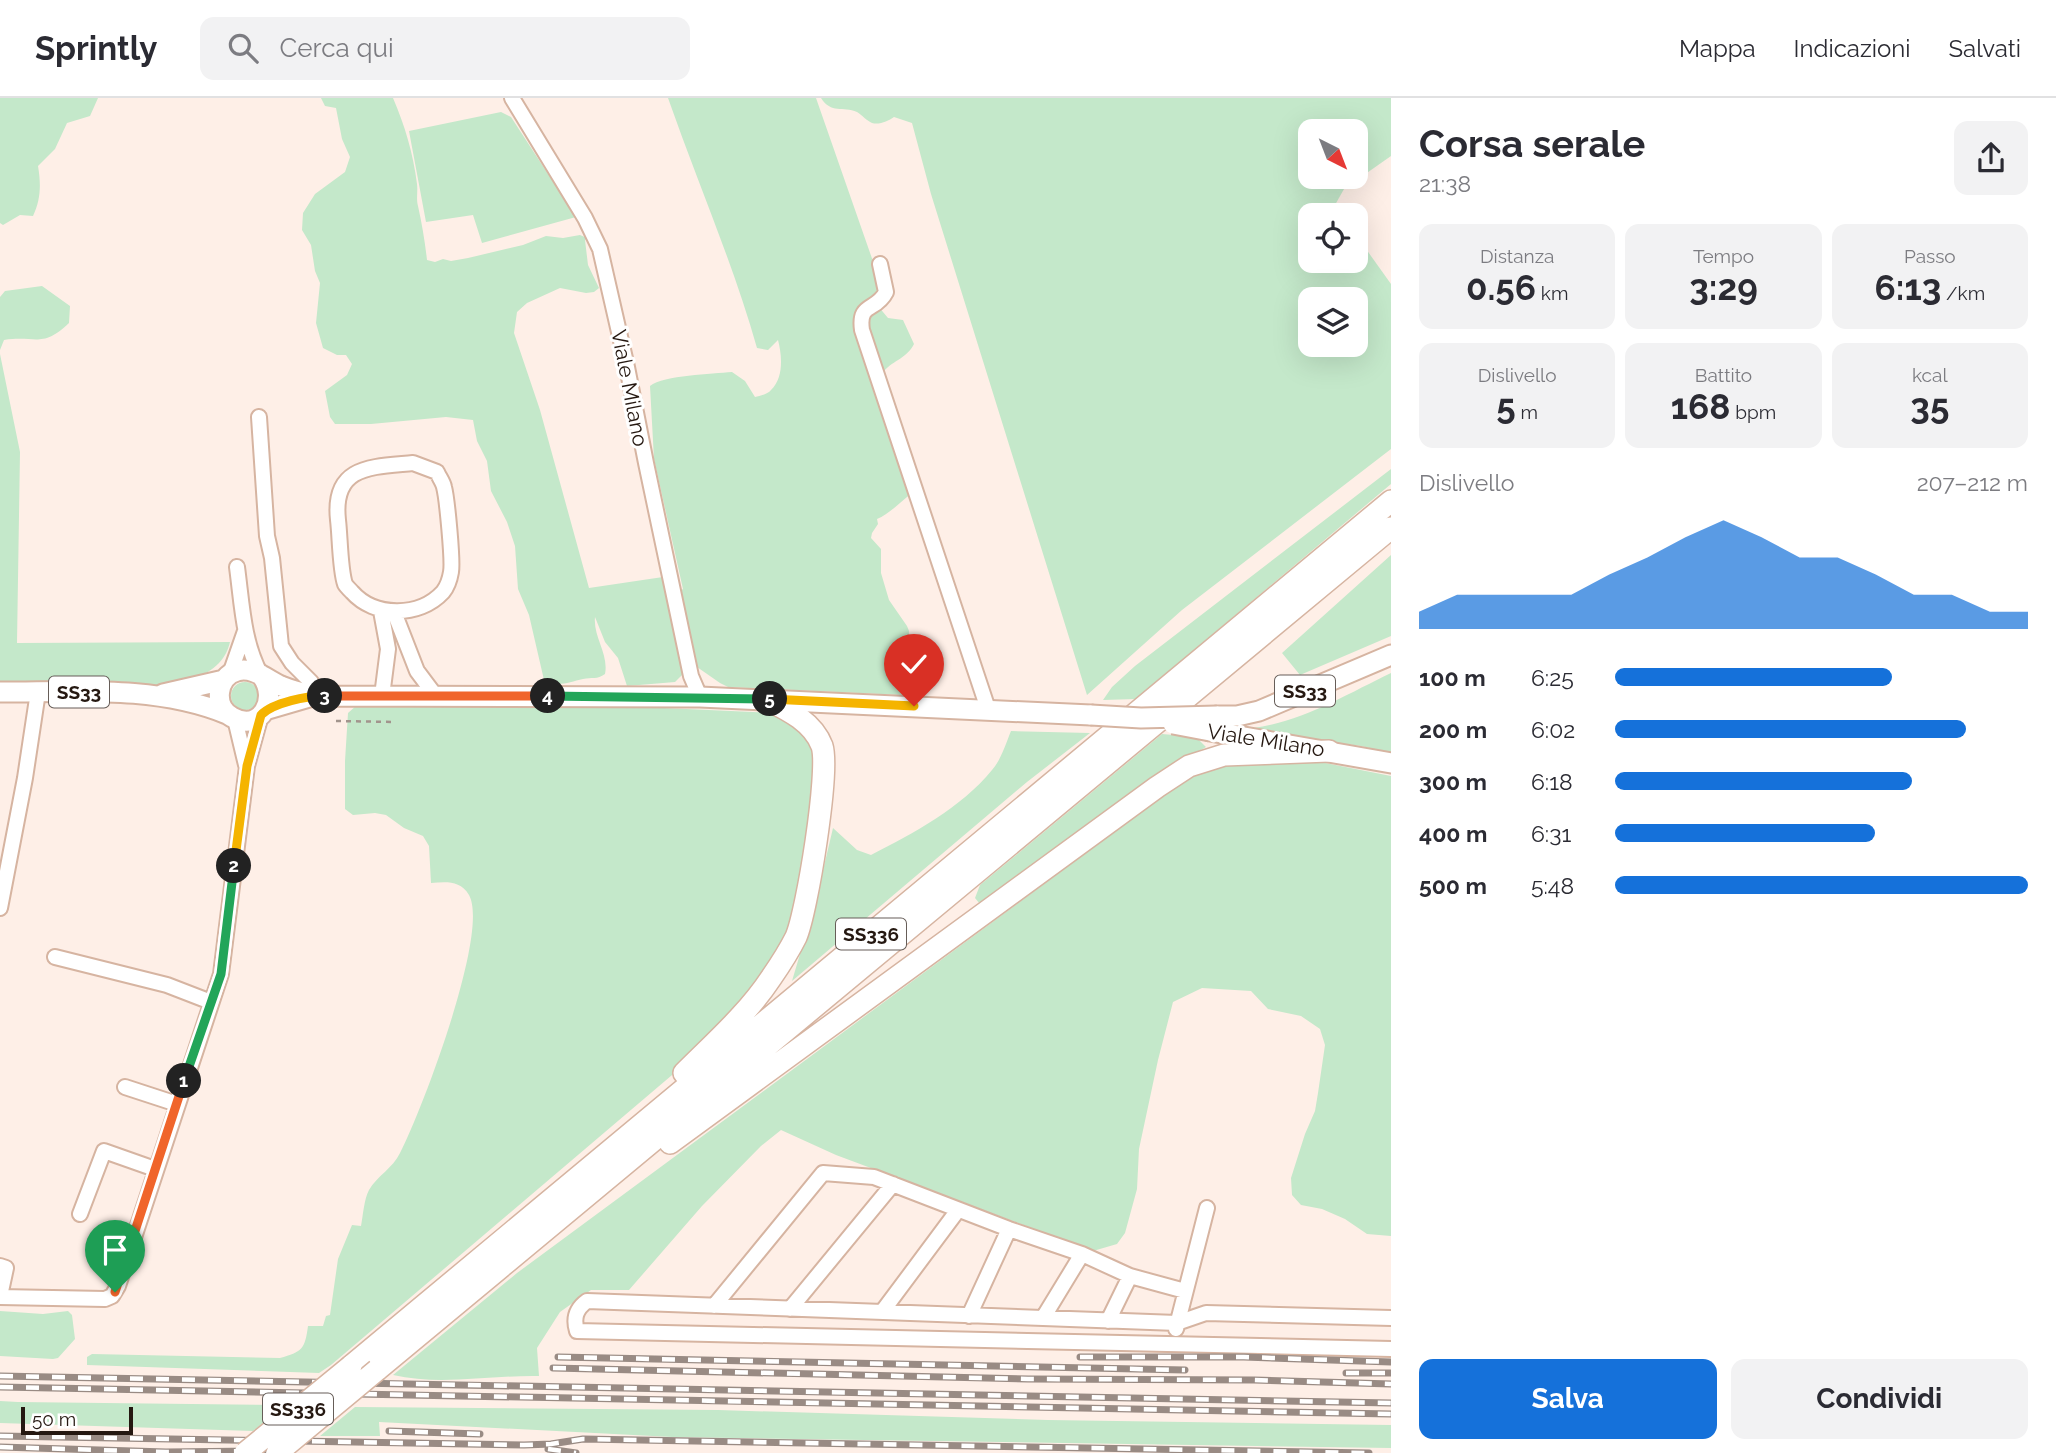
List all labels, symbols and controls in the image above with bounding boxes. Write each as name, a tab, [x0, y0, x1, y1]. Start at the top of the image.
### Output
search box	[200, 17, 690, 80]
text: Sprintly	[35, 29, 158, 68]
icon: search	[224, 29, 262, 67]
text: Cerca qui	[280, 33, 394, 63]
text: Mappa	[1679, 34, 1756, 63]
text: Indicazioni	[1794, 34, 1911, 63]
text: Salvati	[1949, 34, 2021, 63]
north arrow	[1298, 119, 1368, 189]
map controls	[1298, 119, 1368, 357]
text: Corsa serale	[1419, 121, 1645, 166]
button: share	[1954, 121, 2028, 195]
text: 21:38	[1419, 170, 1471, 197]
button: locate	[1298, 203, 1368, 273]
text: Distanza	[1480, 245, 1554, 267]
text: Tempo	[1693, 245, 1754, 267]
text: Passo	[1904, 245, 1956, 267]
text: 0.56	[1466, 267, 1536, 308]
text: 3:29	[1689, 267, 1758, 308]
text: 6:13	[1875, 267, 1941, 308]
text: km	[1536, 282, 1568, 304]
text: /km	[1941, 282, 1985, 304]
button: layers	[1298, 287, 1368, 357]
street label: Viale Milano	[606, 327, 654, 449]
text: Dislivello	[1478, 364, 1557, 386]
text: Battito	[1695, 364, 1752, 386]
text: kcal	[1912, 364, 1948, 386]
text: 5	[1496, 386, 1516, 427]
text: 168	[1671, 386, 1730, 427]
text: 35	[1910, 386, 1949, 427]
text: m	[1516, 401, 1538, 423]
text: bpm	[1730, 401, 1776, 423]
text: Dislivello	[1419, 469, 1514, 496]
text: 207–212 m	[1917, 469, 2028, 496]
pin	[884, 634, 944, 706]
icon: check	[895, 645, 933, 683]
text: 100 m	[1419, 664, 1486, 691]
text: 6:25	[1531, 664, 1574, 691]
road number: SS33	[1275, 676, 1335, 706]
road number: SS33	[49, 677, 109, 708]
pin: 3	[308, 678, 342, 714]
pin: 4	[530, 678, 566, 714]
pin: 5	[752, 682, 788, 716]
text: 3	[319, 684, 330, 706]
text: 4	[542, 684, 553, 706]
text: 5	[764, 687, 775, 709]
text: 200 m	[1419, 716, 1487, 743]
text: 6:02	[1531, 716, 1575, 743]
street label: Viale Milano	[1205, 718, 1327, 762]
text: 300 m	[1419, 768, 1487, 795]
text: 6:18	[1531, 768, 1573, 795]
text: 400 m	[1419, 820, 1487, 847]
text: 6:31	[1531, 820, 1571, 847]
pin: 2	[216, 848, 252, 884]
text: 2	[228, 854, 239, 876]
text: 500 m	[1419, 872, 1487, 899]
text: 5:48	[1531, 872, 1574, 899]
road number: SS336	[836, 918, 906, 950]
pin: 1	[166, 1063, 202, 1098]
text: 1	[179, 1069, 188, 1091]
pin	[85, 1220, 145, 1292]
icon: arrive	[96, 1231, 134, 1269]
button: Salva	[1419, 1359, 1717, 1439]
button: Condividi	[1731, 1359, 2028, 1439]
road number: SS336	[263, 1394, 333, 1424]
scale bar	[21, 1404, 133, 1436]
text: 50 m	[32, 1408, 76, 1430]

